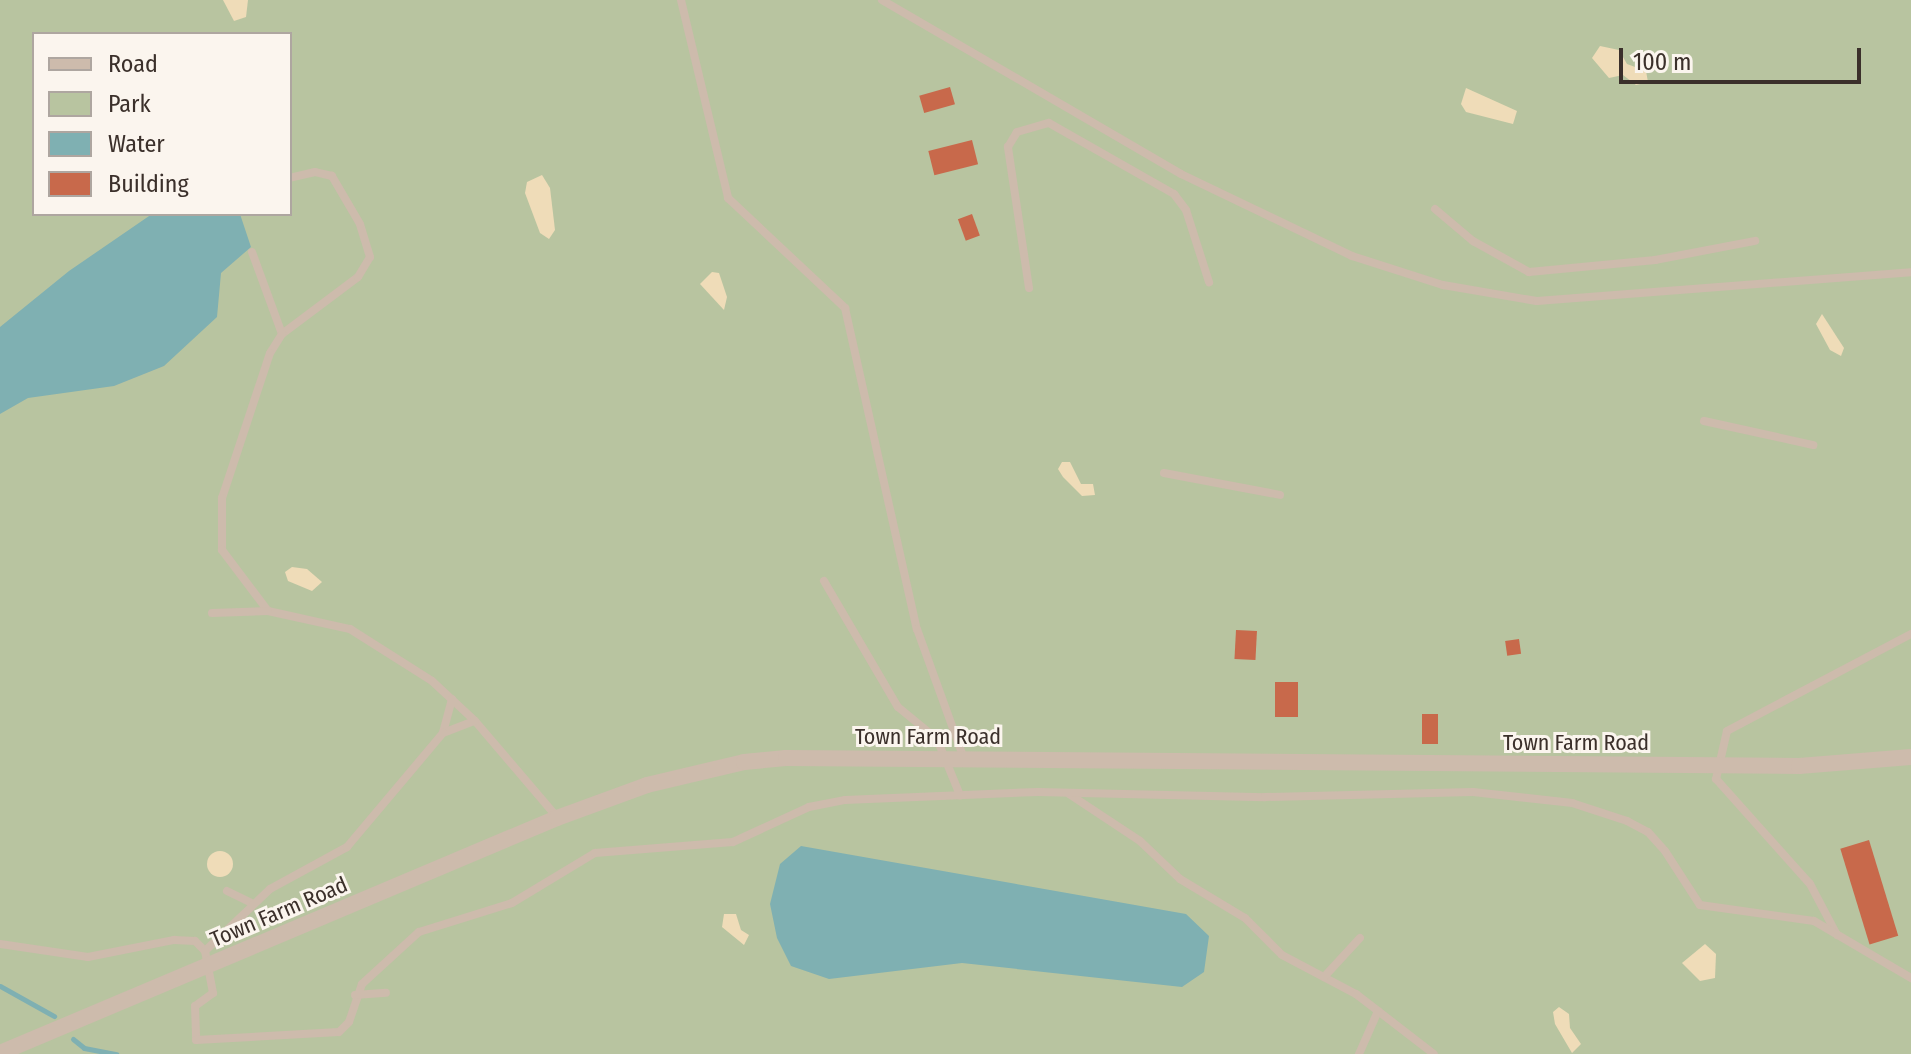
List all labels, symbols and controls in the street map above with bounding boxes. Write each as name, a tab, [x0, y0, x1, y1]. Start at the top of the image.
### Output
legend	[32, 32, 292, 216]
scale bar	[1623, 32, 1865, 82]
text: 100 m	[1633, 48, 1691, 76]
text: Road	[108, 50, 158, 78]
text: Park	[108, 90, 151, 118]
text: Water	[108, 130, 165, 158]
text: Building	[108, 170, 189, 198]
street label: Town Farm Road	[855, 724, 1001, 750]
street label: Town Farm Road	[1503, 730, 1649, 756]
street label: Town Farm Road	[207, 871, 351, 953]

